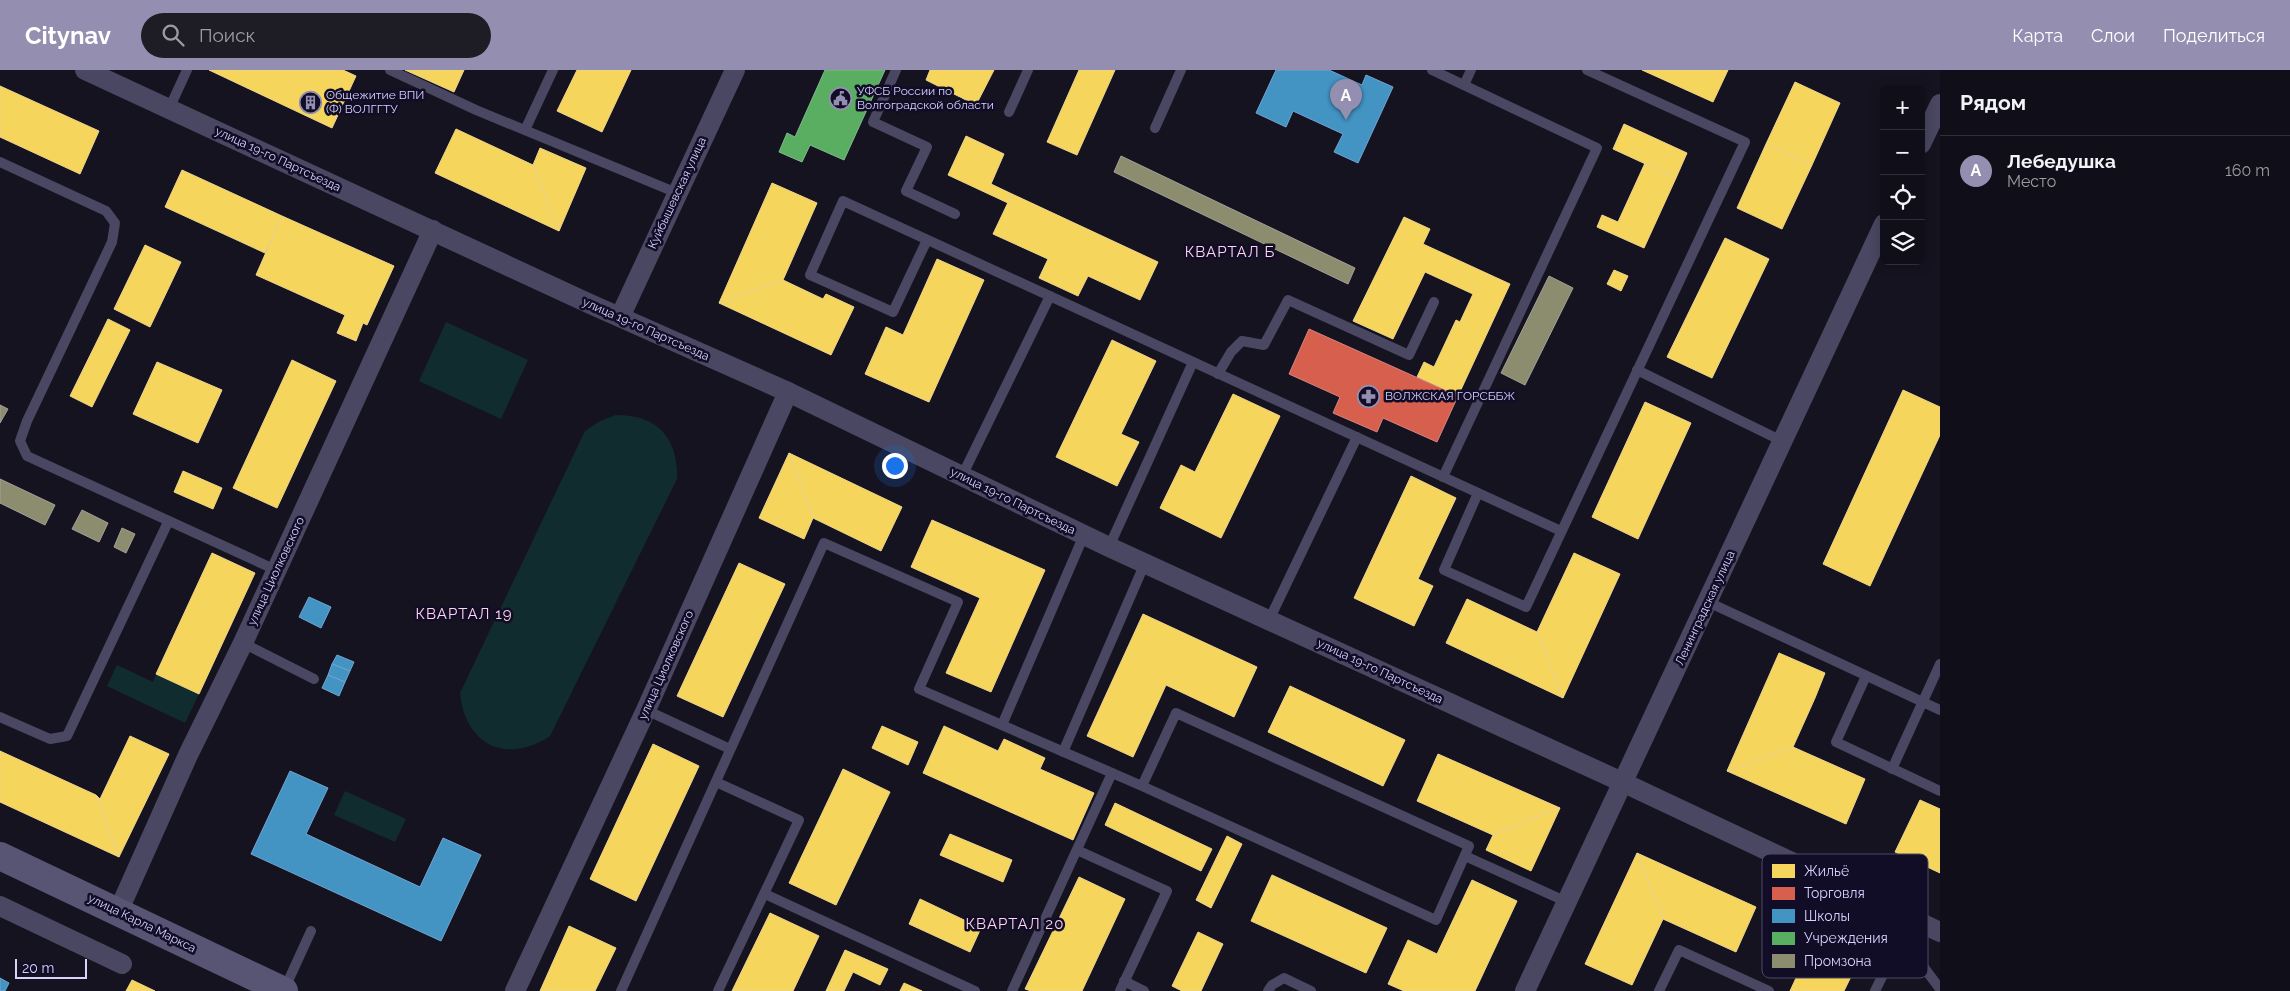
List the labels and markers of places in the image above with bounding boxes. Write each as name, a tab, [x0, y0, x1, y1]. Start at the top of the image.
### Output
pin: A	[1330, 79, 1362, 120]
place label: УФСБ России по Волгоградской области	[857, 84, 994, 112]
public building icon: УФСБ России по Волгоградской области	[829, 86, 853, 110]
place label: Общежитие ВПИ (Ф) ВОЛГГТУ	[326, 88, 424, 116]
building icon: Общежитие ВПИ (Ф) ВОЛГГТУ	[298, 90, 322, 114]
pharmacy icon: ВОЛЖСКАЯ ГОРСББЖ	[1357, 384, 1381, 408]
place label: ВОЛЖСКАЯ ГОРСББЖ	[1385, 389, 1515, 403]

